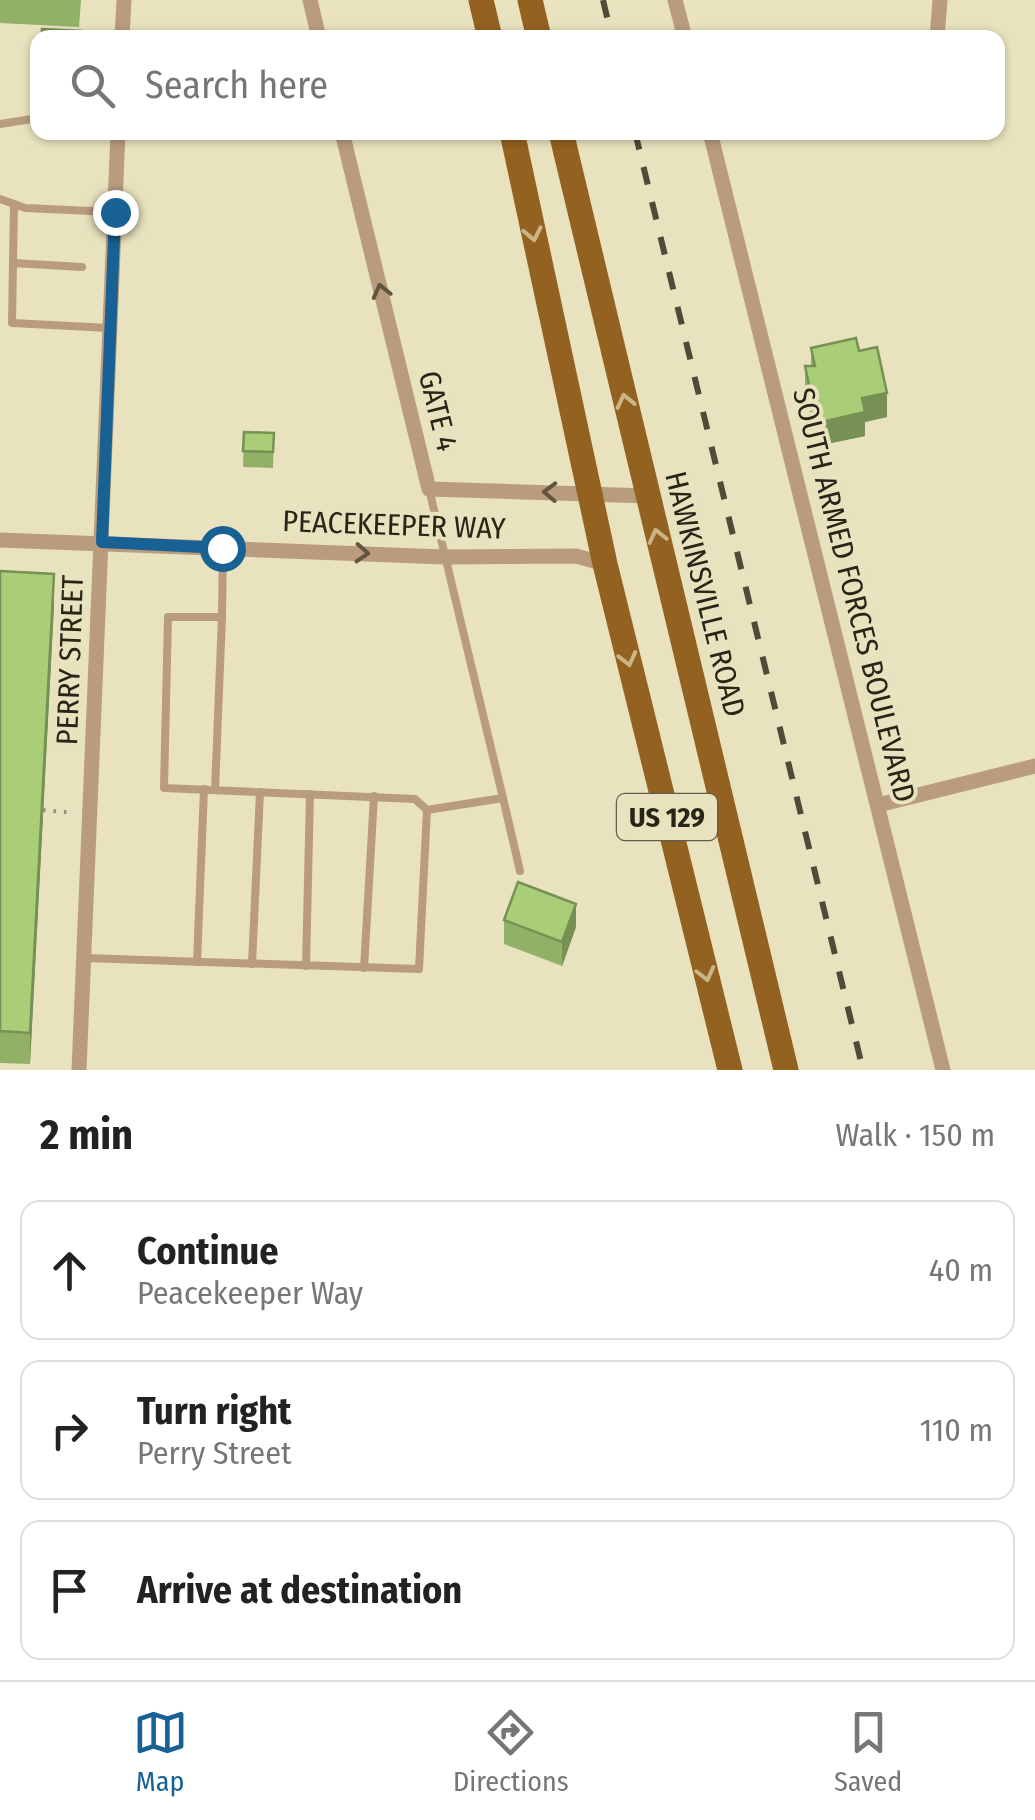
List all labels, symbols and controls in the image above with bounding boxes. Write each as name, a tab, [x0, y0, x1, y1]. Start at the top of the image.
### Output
search box	[30, 30, 1005, 140]
icon: search	[65, 58, 120, 113]
text: Search here	[145, 62, 328, 108]
route end	[93, 190, 139, 236]
one-way arrow	[522, 225, 543, 242]
one-way arrow	[372, 283, 393, 300]
street label: GATE 4	[411, 367, 465, 455]
street label: SOUTH ARMED FORCES BOULEVARD	[785, 384, 923, 806]
one-way arrow	[616, 393, 637, 410]
street label: HAWKINSVILLE ROAD	[657, 468, 753, 720]
one-way arrow	[542, 482, 558, 503]
street label: PEACEKEEPER WAY	[282, 503, 506, 547]
route start	[200, 526, 246, 572]
one-way arrow	[648, 528, 669, 545]
one-way arrow	[354, 543, 370, 564]
street label: PERRY STREET	[49, 574, 91, 746]
one-way arrow	[616, 650, 637, 667]
road number: US 129	[617, 794, 717, 840]
one-way arrow	[694, 965, 715, 982]
text: 2 min	[40, 1110, 133, 1160]
text: Walk · 150 m	[835, 1116, 995, 1154]
text: Continue	[137, 1228, 278, 1274]
icon: ahead	[42, 1243, 97, 1298]
text: 40 m	[929, 1251, 993, 1289]
text: Peacekeeper Way	[137, 1274, 363, 1312]
text: Turn right	[137, 1388, 291, 1434]
icon: right	[42, 1403, 97, 1458]
text: 110 m	[920, 1411, 993, 1449]
text: Perry Street	[137, 1434, 291, 1472]
icon: arrive	[42, 1563, 97, 1618]
text: Arrive at destination	[137, 1567, 462, 1613]
tab: Map	[133, 1705, 188, 1798]
tab: Directions	[453, 1705, 569, 1798]
tab: Saved	[834, 1705, 902, 1798]

